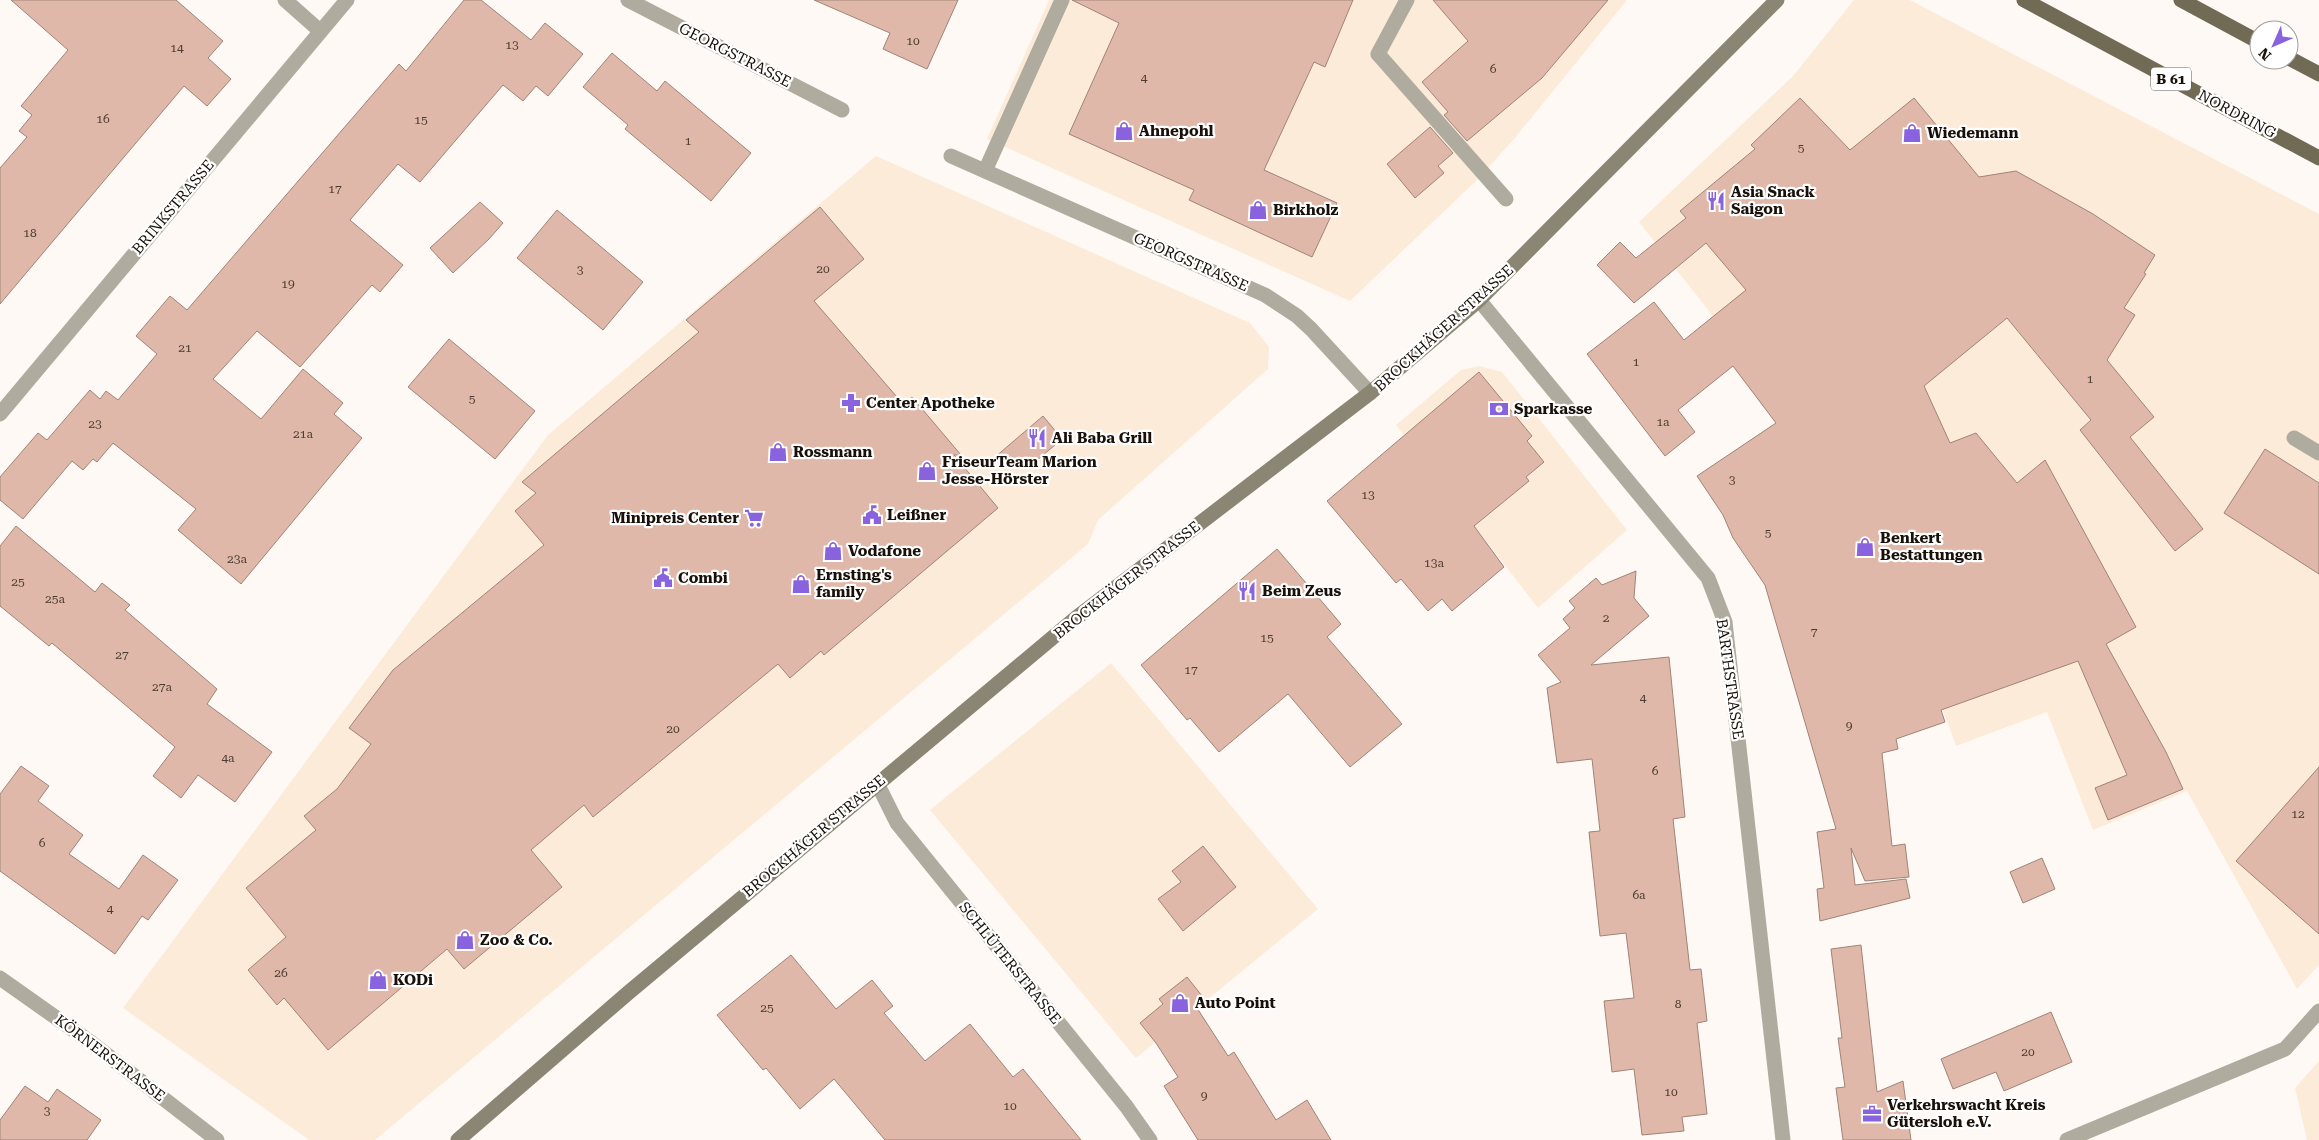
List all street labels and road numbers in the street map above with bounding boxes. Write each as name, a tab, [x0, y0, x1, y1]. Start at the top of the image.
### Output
street label: GEORGSTRASSE	[676, 19, 794, 91]
road number: B 61	[2151, 68, 2191, 90]
street label: NORDRING	[2195, 86, 2279, 142]
street label: BRINKSTRASSE	[128, 156, 218, 258]
street label: GEORGSTRASSE	[1131, 229, 1251, 295]
street label: BROCKHÄGER STRASSE	[1371, 261, 1517, 395]
street label: BROCKHÄGER STRASSE	[1050, 517, 1204, 643]
street label: BARTHSTRASSE	[1713, 617, 1747, 741]
street label: BROCKHÄGER STRASSE	[739, 771, 889, 901]
street label: SCHLÜTERSTRASSE	[955, 898, 1065, 1028]
street label: KÖRNERSTRASSE	[51, 1011, 169, 1105]

